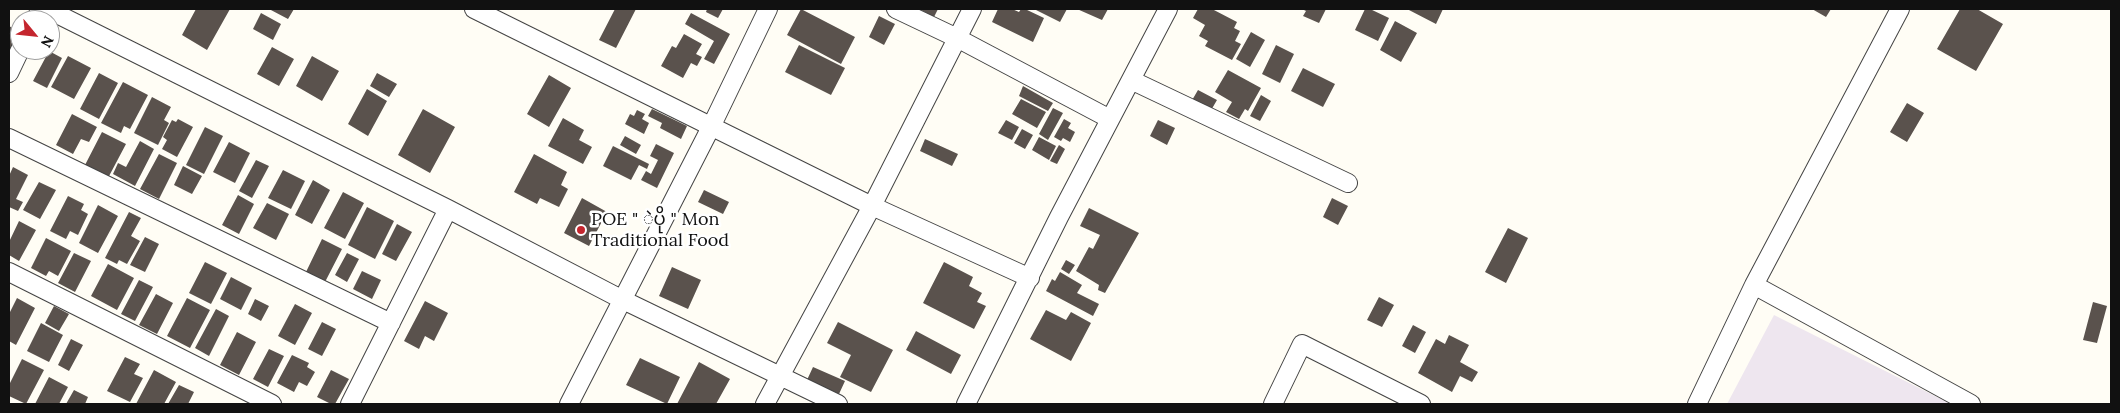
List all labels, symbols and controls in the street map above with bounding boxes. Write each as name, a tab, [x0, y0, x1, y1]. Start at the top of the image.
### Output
north arrow	[10, 10, 60, 60]
text: N	[37, 33, 58, 51]
place label: POE " ဲပို " Mon Traditional Food	[591, 209, 729, 252]
marker: POE " ဲပို " Mon Traditional Food	[575, 224, 587, 236]

